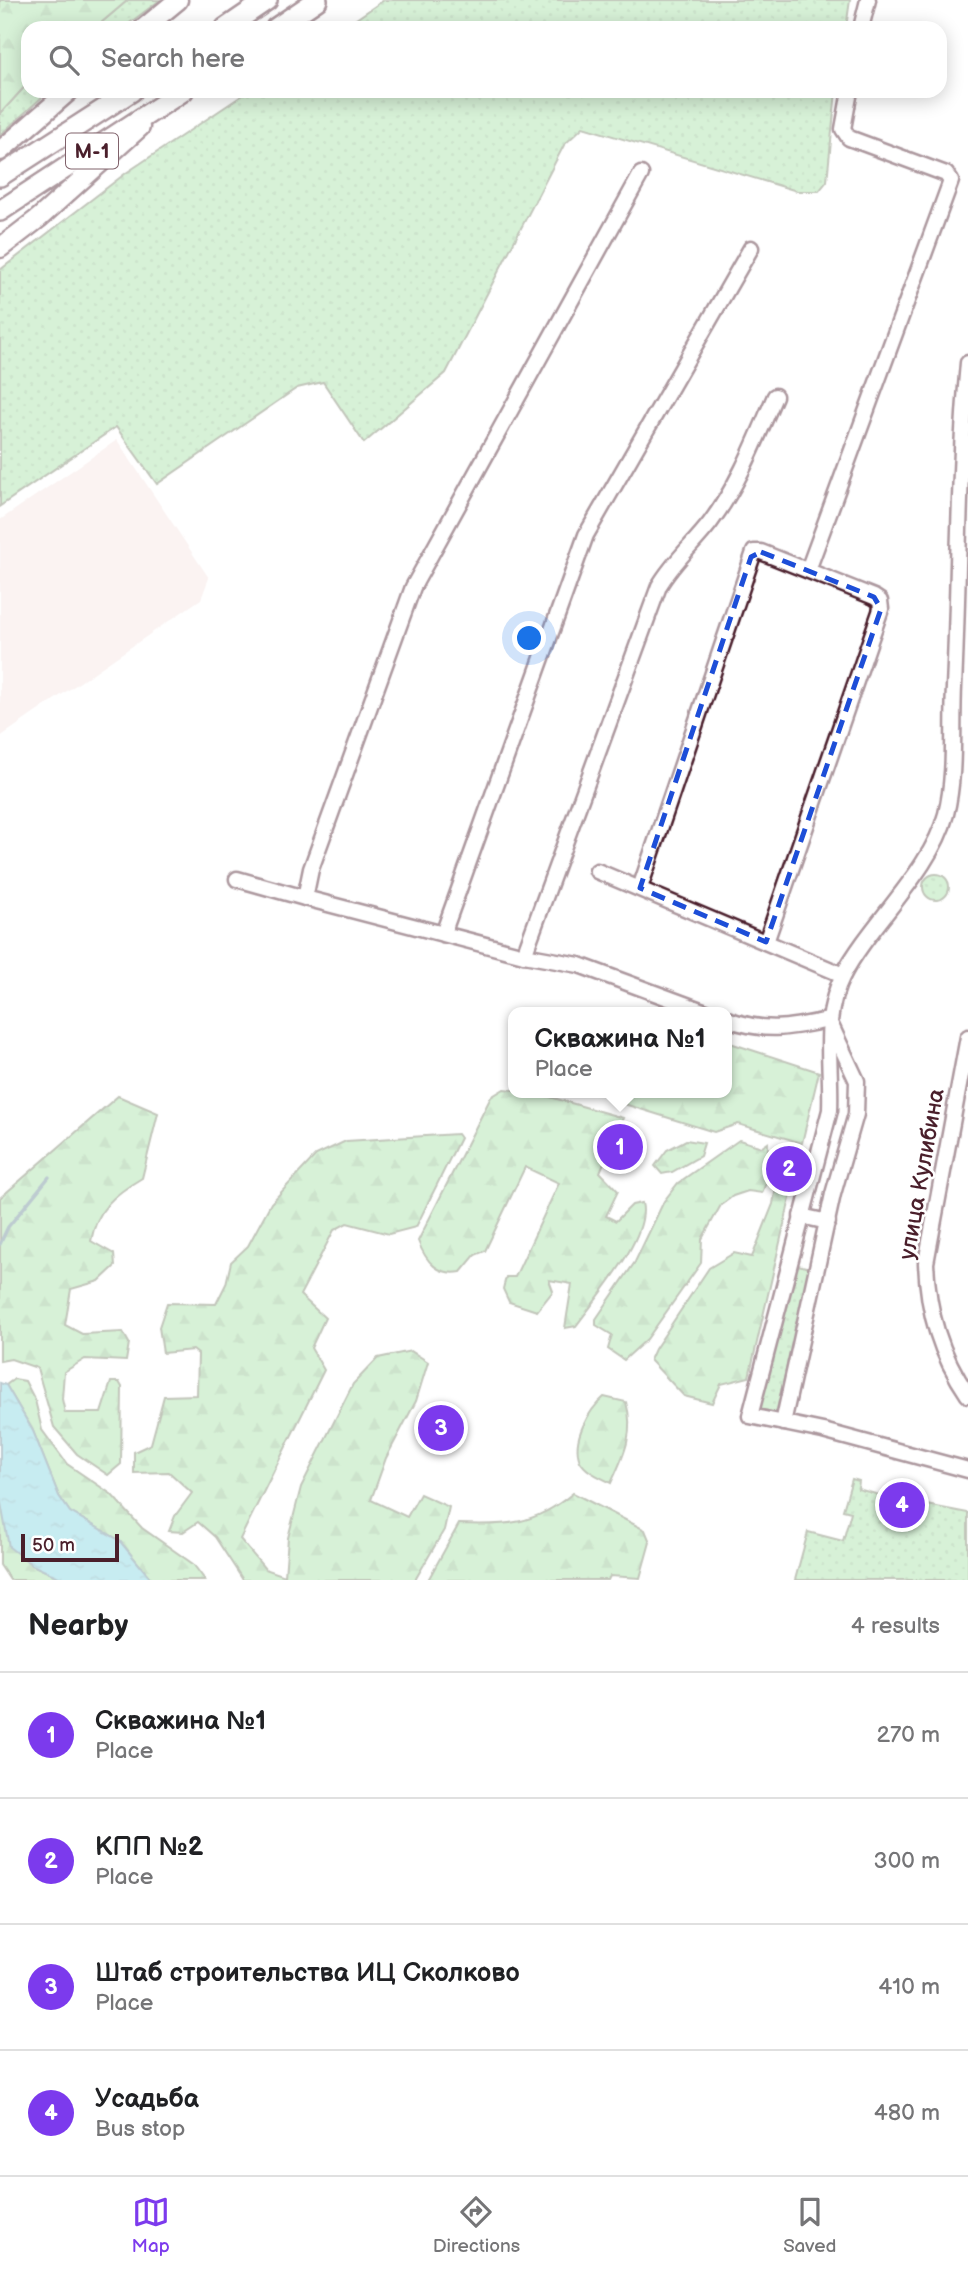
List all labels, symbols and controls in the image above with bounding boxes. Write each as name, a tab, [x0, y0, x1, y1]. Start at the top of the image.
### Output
search box	[21, 21, 947, 98]
icon: search	[45, 41, 83, 79]
text: Search here	[101, 44, 245, 75]
road number: М-1	[66, 134, 118, 168]
your location	[512, 621, 546, 655]
popup	[508, 1007, 732, 1098]
text: Скважина №1	[534, 1024, 706, 1055]
text: Place	[534, 1055, 593, 1083]
street label: улица Кулибина	[893, 1086, 951, 1262]
pin: 1	[597, 1121, 643, 1173]
pin: 2	[766, 1143, 812, 1195]
pin: 3	[418, 1402, 464, 1454]
pin: 4	[879, 1479, 925, 1531]
scale bar	[21, 1531, 119, 1563]
text: 50 m	[32, 1534, 75, 1557]
text: Nearby	[28, 1608, 128, 1644]
text: 4 results	[851, 1612, 940, 1640]
text: Скважина №1	[95, 1706, 266, 1737]
text: 1	[46, 1721, 56, 1749]
text: 270 m	[876, 1721, 940, 1749]
text: Place	[95, 1737, 153, 1765]
text: КПП №2	[95, 1832, 203, 1863]
text: 2	[44, 1847, 58, 1875]
text: 300 m	[874, 1847, 940, 1875]
text: Place	[95, 1863, 153, 1891]
text: Штаб строительства ИЦ Сколково	[95, 1958, 520, 1989]
text: 3	[44, 1973, 58, 2001]
text: 410 m	[878, 1973, 940, 2001]
text: Place	[95, 1989, 153, 2017]
text: Усадьба	[95, 2084, 199, 2115]
text: 4	[44, 2099, 58, 2127]
text: 480 m	[874, 2099, 940, 2127]
text: Bus stop	[95, 2115, 185, 2143]
tab: Map	[132, 2193, 170, 2258]
tab: Directions	[433, 2193, 520, 2258]
tab: Saved	[783, 2193, 836, 2258]

